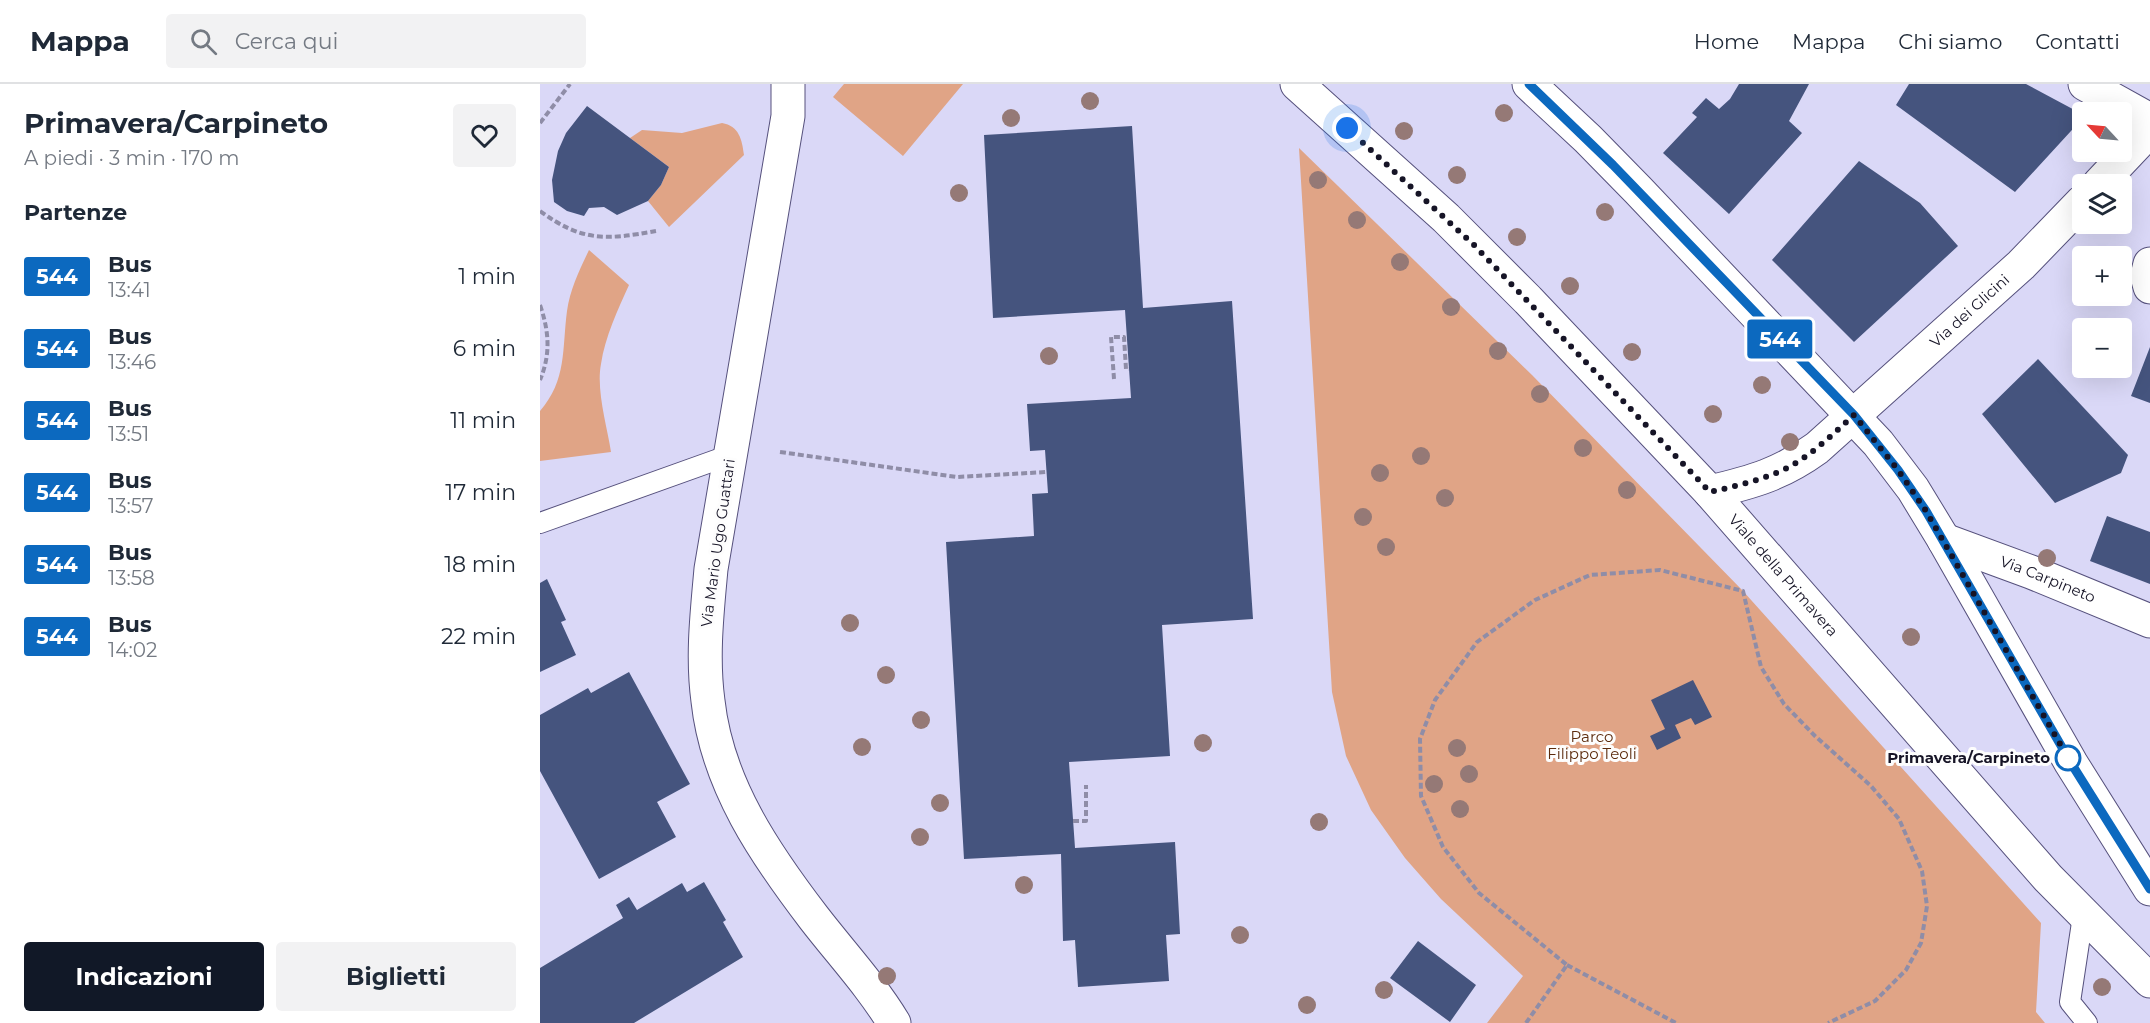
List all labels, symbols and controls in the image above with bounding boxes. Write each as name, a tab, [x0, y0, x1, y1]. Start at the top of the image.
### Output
search box	[166, 14, 586, 68]
text: Mappa	[30, 24, 130, 58]
icon: search	[187, 25, 220, 58]
text: Cerca qui	[235, 28, 338, 55]
text: Home	[1694, 29, 1759, 54]
text: Mappa	[1792, 29, 1865, 54]
text: Chi siamo	[1898, 29, 2002, 54]
text: Contatti	[2035, 29, 2120, 54]
north arrow	[2072, 102, 2132, 162]
map controls	[2072, 102, 2132, 378]
button: heart	[453, 104, 516, 167]
text: Primavera/Carpineto	[24, 106, 328, 140]
your location	[1332, 113, 1362, 143]
text: A piedi · 3 min · 170 m	[24, 146, 240, 170]
button: layers	[2072, 174, 2132, 234]
text: Partenze	[24, 199, 127, 226]
button: +	[2072, 246, 2132, 306]
text: Bus	[108, 251, 152, 278]
text: 1 min	[458, 263, 516, 290]
text: 544	[36, 264, 78, 289]
street label: Via dei Glicini	[1926, 270, 2013, 351]
text: 13:41	[108, 278, 151, 302]
button: −	[2072, 318, 2132, 378]
line badge: 544	[1746, 320, 1814, 358]
text: Bus	[108, 323, 152, 350]
text: 544	[1759, 327, 1801, 352]
text: 6 min	[453, 335, 516, 362]
text: 544	[36, 336, 78, 361]
text: 13:46	[108, 350, 156, 374]
text: Bus	[108, 395, 152, 422]
text: 11 min	[450, 407, 516, 434]
text: 544	[36, 408, 78, 433]
text: 13:51	[108, 422, 149, 446]
street label: Via Mario Ugo Guattari	[696, 457, 739, 628]
text: Bus	[108, 467, 152, 494]
text: 17 min	[445, 479, 516, 506]
text: 544	[36, 480, 78, 505]
text: 13:57	[108, 494, 154, 518]
street label: Viale della Primavera	[1725, 510, 1842, 640]
text: Bus	[108, 539, 152, 566]
text: 18 min	[444, 551, 516, 578]
street label: Via Carpineto	[1998, 551, 2098, 607]
text: 544	[36, 552, 78, 577]
text: 13:58	[108, 566, 155, 590]
text: Bus	[108, 611, 152, 638]
text: 22 min	[441, 623, 516, 650]
text: 544	[36, 624, 78, 649]
text: 14:02	[108, 638, 157, 662]
park label: Parco Filippo Teoli	[1547, 727, 1637, 763]
marker: Primavera/Carpineto	[2055, 745, 2081, 771]
place label: Primavera/Carpineto	[1887, 748, 2050, 767]
button: Indicazioni	[24, 942, 264, 1011]
button: Biglietti	[276, 942, 516, 1011]

